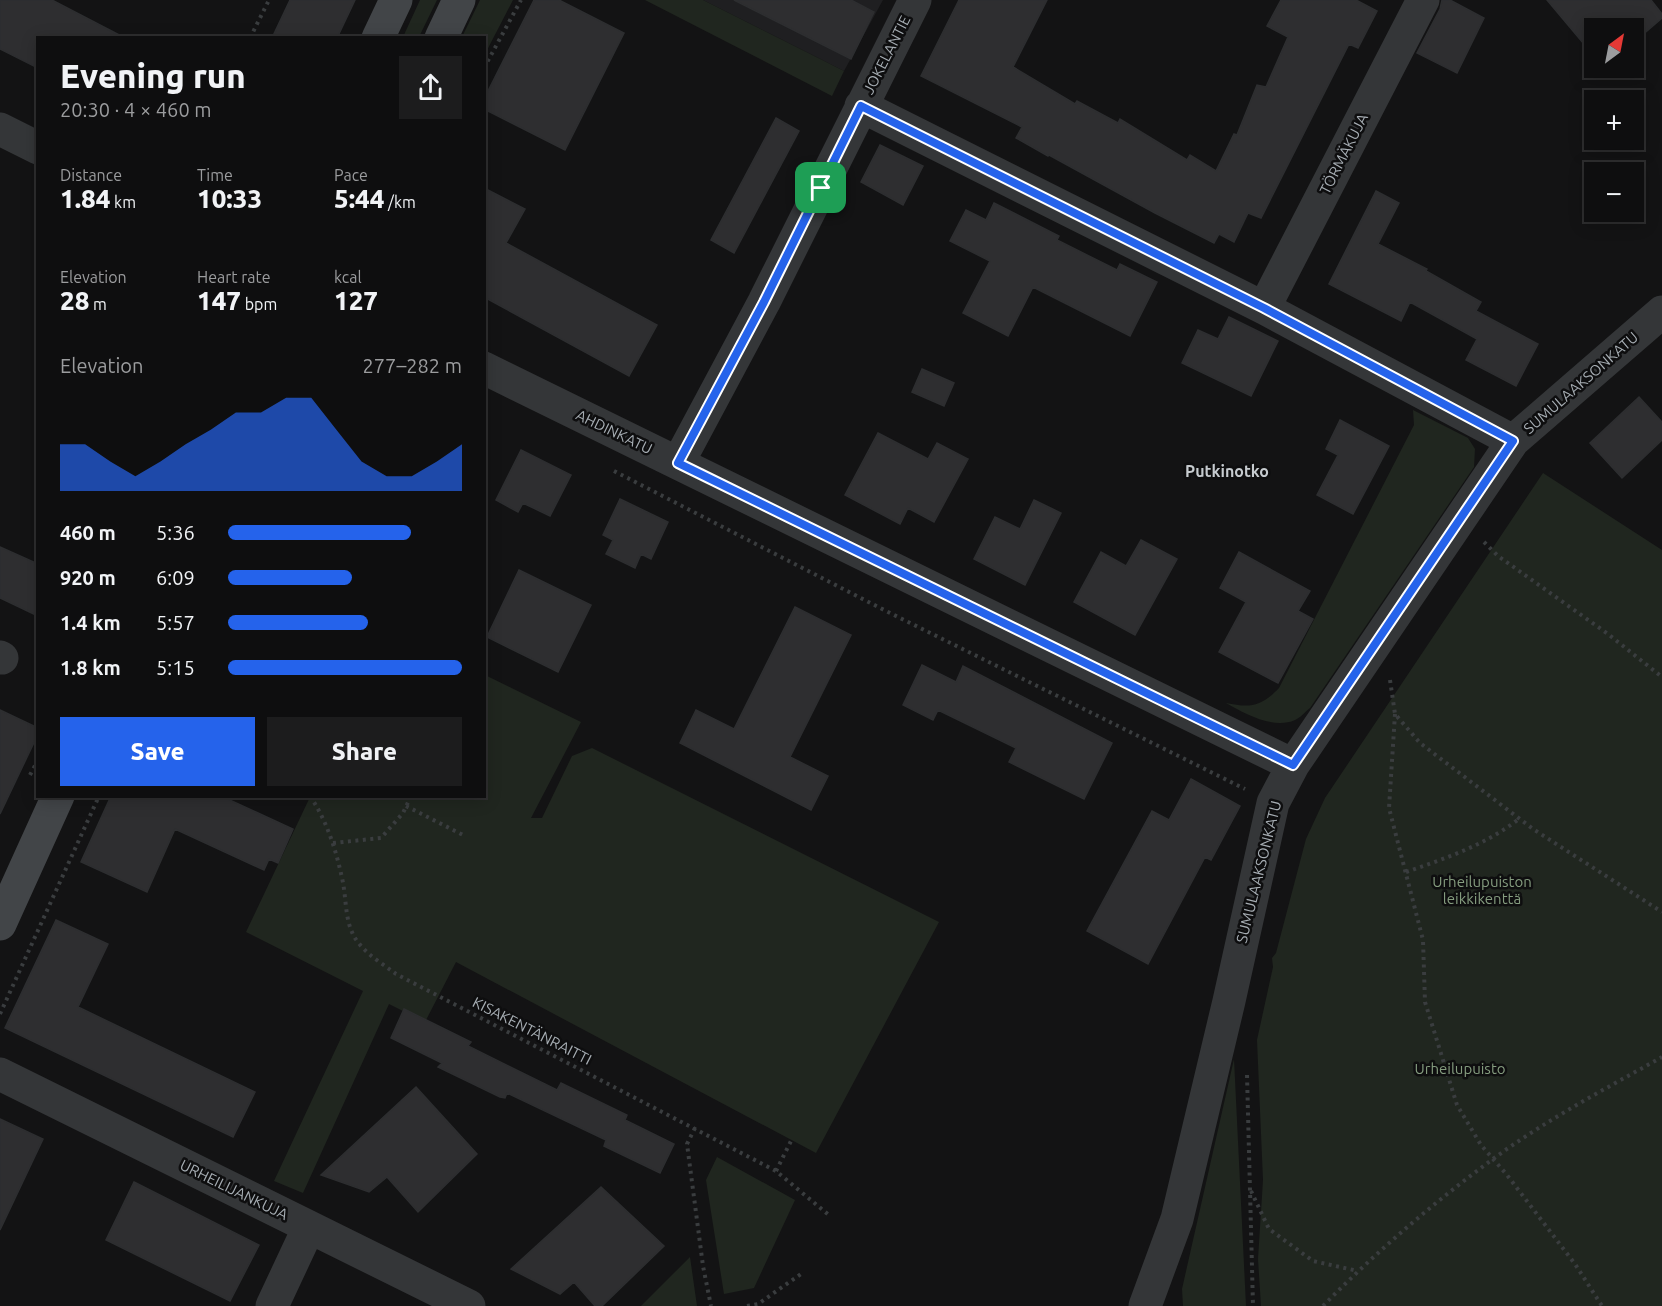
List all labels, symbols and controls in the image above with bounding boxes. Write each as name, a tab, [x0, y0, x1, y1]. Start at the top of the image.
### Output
street label: JOKELANTIE	[860, 13, 914, 97]
north arrow	[1584, 18, 1644, 78]
map controls	[1584, 18, 1644, 222]
button: share	[399, 56, 462, 119]
text: Evening run	[60, 57, 246, 94]
button: +	[1584, 90, 1644, 150]
text: 20:30 · 4 × 460 m	[60, 98, 212, 121]
street label: TÖRMÄKUJA	[1316, 110, 1371, 197]
pin	[795, 162, 846, 213]
button: −	[1584, 162, 1644, 222]
text: Distance	[60, 166, 122, 184]
text: Time	[197, 166, 233, 184]
text: Pace	[334, 166, 368, 184]
icon: arrive	[804, 171, 837, 204]
text: 1.84	[60, 184, 110, 213]
text: 10:33	[197, 184, 262, 213]
text: 5:44	[334, 184, 384, 213]
text: km	[110, 193, 136, 211]
text: /km	[384, 193, 416, 211]
text: Elevation	[60, 268, 127, 286]
text: Heart rate	[197, 268, 271, 286]
text: kcal	[334, 268, 362, 286]
text: 28	[60, 286, 89, 315]
text: 147	[197, 286, 241, 315]
text: 127	[334, 286, 378, 315]
text: m	[89, 295, 107, 313]
text: bpm	[241, 295, 277, 313]
street label: SUMULAAKSONKATU	[1520, 328, 1641, 437]
text: Elevation	[60, 354, 143, 377]
text: 277–282 m	[363, 354, 462, 377]
street label: AHDINKATU	[573, 406, 655, 457]
district label: Putkinotko	[1185, 462, 1269, 480]
text: 460 m	[60, 521, 116, 544]
text: 5:36	[156, 521, 195, 544]
text: 920 m	[60, 566, 116, 589]
text: 6:09	[156, 566, 195, 589]
text: 1.4 km	[60, 611, 121, 634]
text: 5:57	[156, 611, 195, 634]
text: 1.8 km	[60, 656, 121, 679]
text: 5:15	[156, 656, 195, 679]
button: Save	[60, 717, 255, 786]
button: Share	[267, 717, 462, 786]
street label: SUMULAAKSONKATU	[1233, 799, 1284, 945]
park label: Urheilupuiston leikkikenttä	[1432, 873, 1532, 907]
street label: KISAKENTÄNRAITTI	[470, 993, 594, 1068]
park label: Urheilupuisto	[1414, 1060, 1506, 1077]
street label: URHEILIJANKUJA	[177, 1156, 291, 1223]

